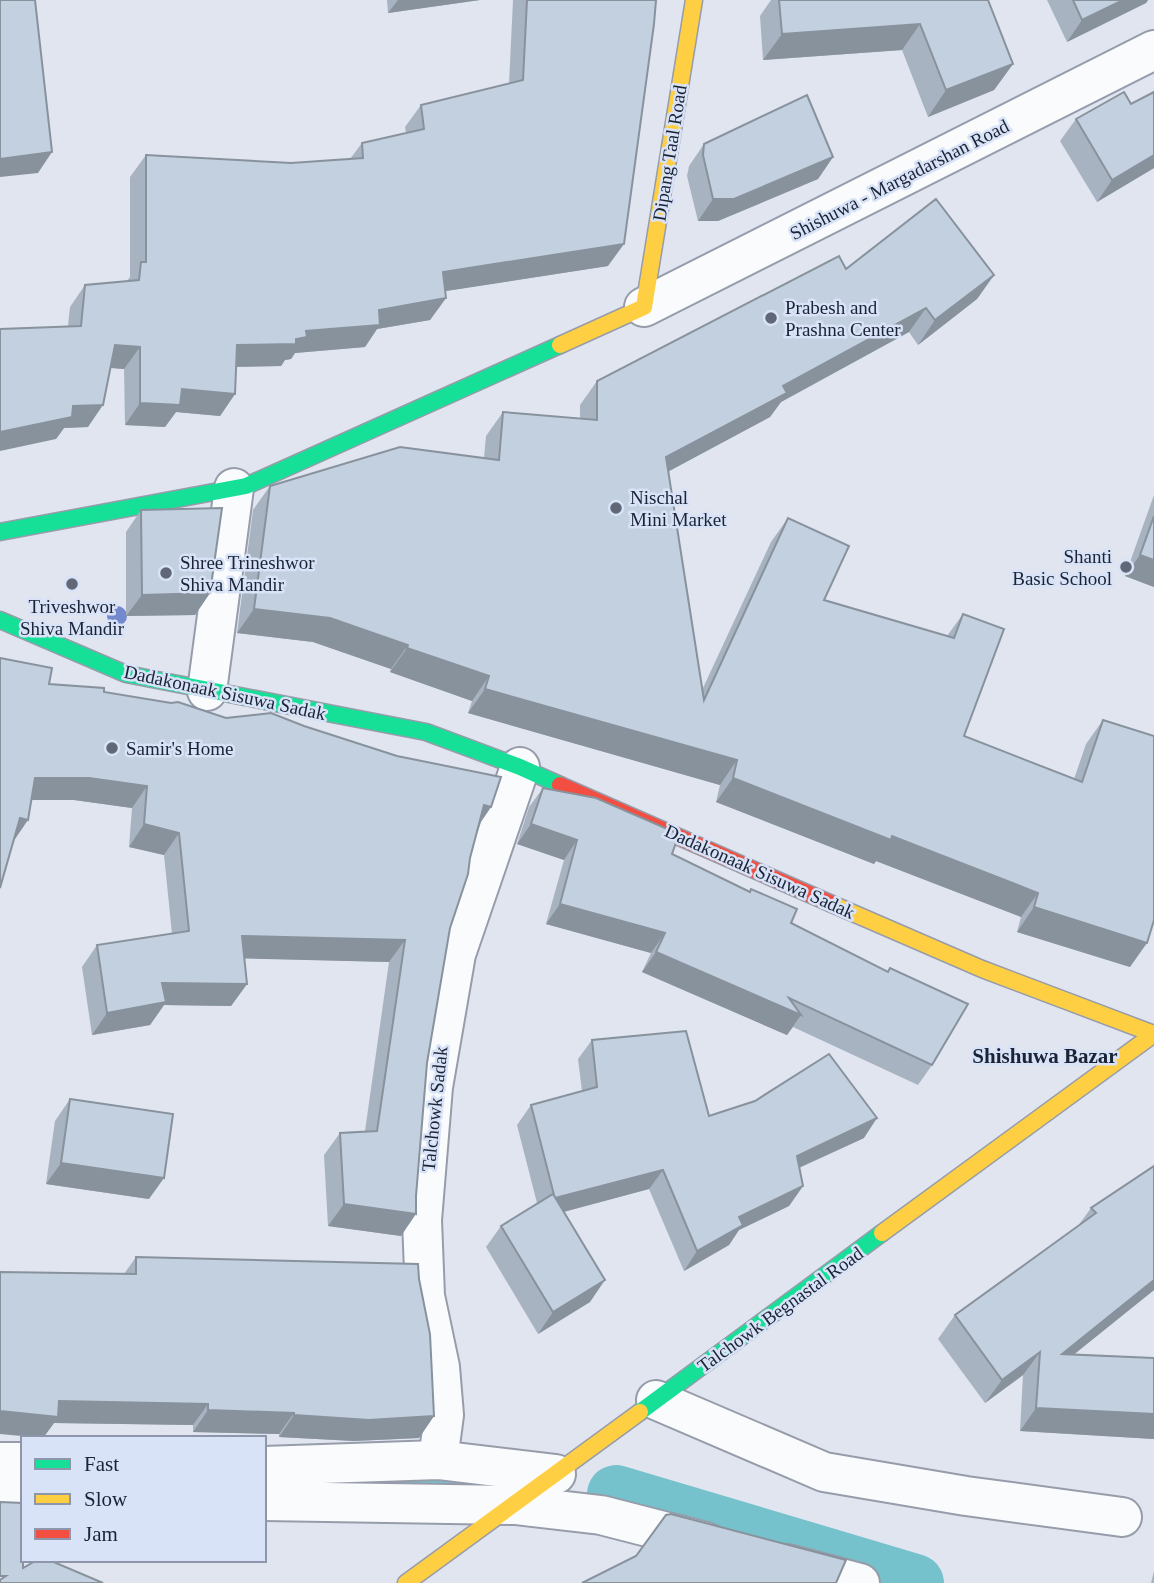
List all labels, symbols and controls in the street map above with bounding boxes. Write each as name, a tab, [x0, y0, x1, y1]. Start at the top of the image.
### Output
street label: Dipang Taal Road	[648, 83, 691, 223]
street label: Shishuwa - Margadarshan Road	[786, 115, 1013, 244]
place label: Prabesh and Prashna Center	[785, 297, 901, 340]
marker: Prabesh and Prashna Center	[763, 310, 779, 326]
place label: Nischal Mini Market	[630, 487, 727, 530]
marker: Nischal Mini Market	[608, 500, 624, 516]
place label: Shanti Basic School	[1012, 546, 1112, 589]
place label: Shree Trineshwor Shiva Mandir	[180, 552, 315, 595]
marker: Shanti Basic School	[1118, 559, 1134, 575]
marker: Shree Trineshwor Shiva Mandir	[158, 565, 174, 581]
marker: Triveshwor Shiva Mandir	[64, 576, 80, 592]
place label: Triveshwor Shiva Mandir	[20, 596, 125, 639]
street label: Dadakonaak Sisuwa Sadak	[122, 661, 328, 724]
place label: Samir's Home	[126, 738, 233, 759]
marker: Samir's Home	[104, 740, 120, 756]
street label: Dadakonaak Sisuwa Sadak	[662, 820, 859, 923]
district label: Shishuwa Bazar	[972, 1044, 1118, 1068]
street label: Talchowk Sadak	[417, 1045, 452, 1173]
street label: Talchowk Begnastal Road	[694, 1242, 867, 1376]
legend	[21, 1436, 266, 1562]
text: Fast	[84, 1452, 119, 1476]
text: Slow	[84, 1487, 128, 1511]
text: Jam	[84, 1522, 118, 1546]

